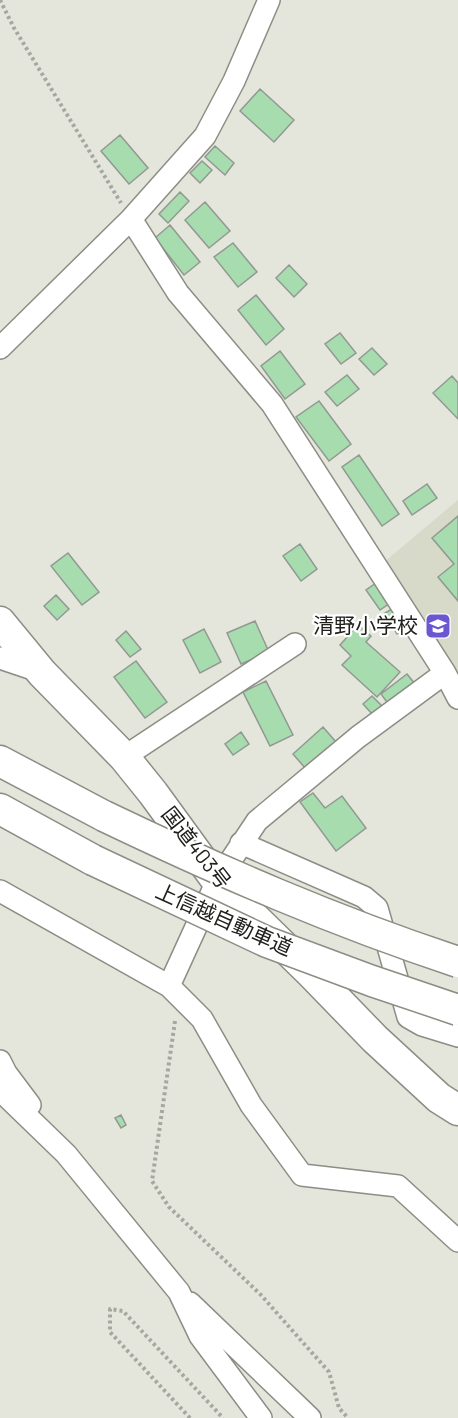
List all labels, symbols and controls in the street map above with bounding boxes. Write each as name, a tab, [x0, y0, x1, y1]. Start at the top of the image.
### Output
school or university icon: 清野小学校	[423, 611, 453, 641]
place label: 清野小学校	[313, 612, 418, 637]
street label: 国道403号	[157, 801, 237, 893]
street label: 上信越自動車道	[152, 877, 297, 960]

